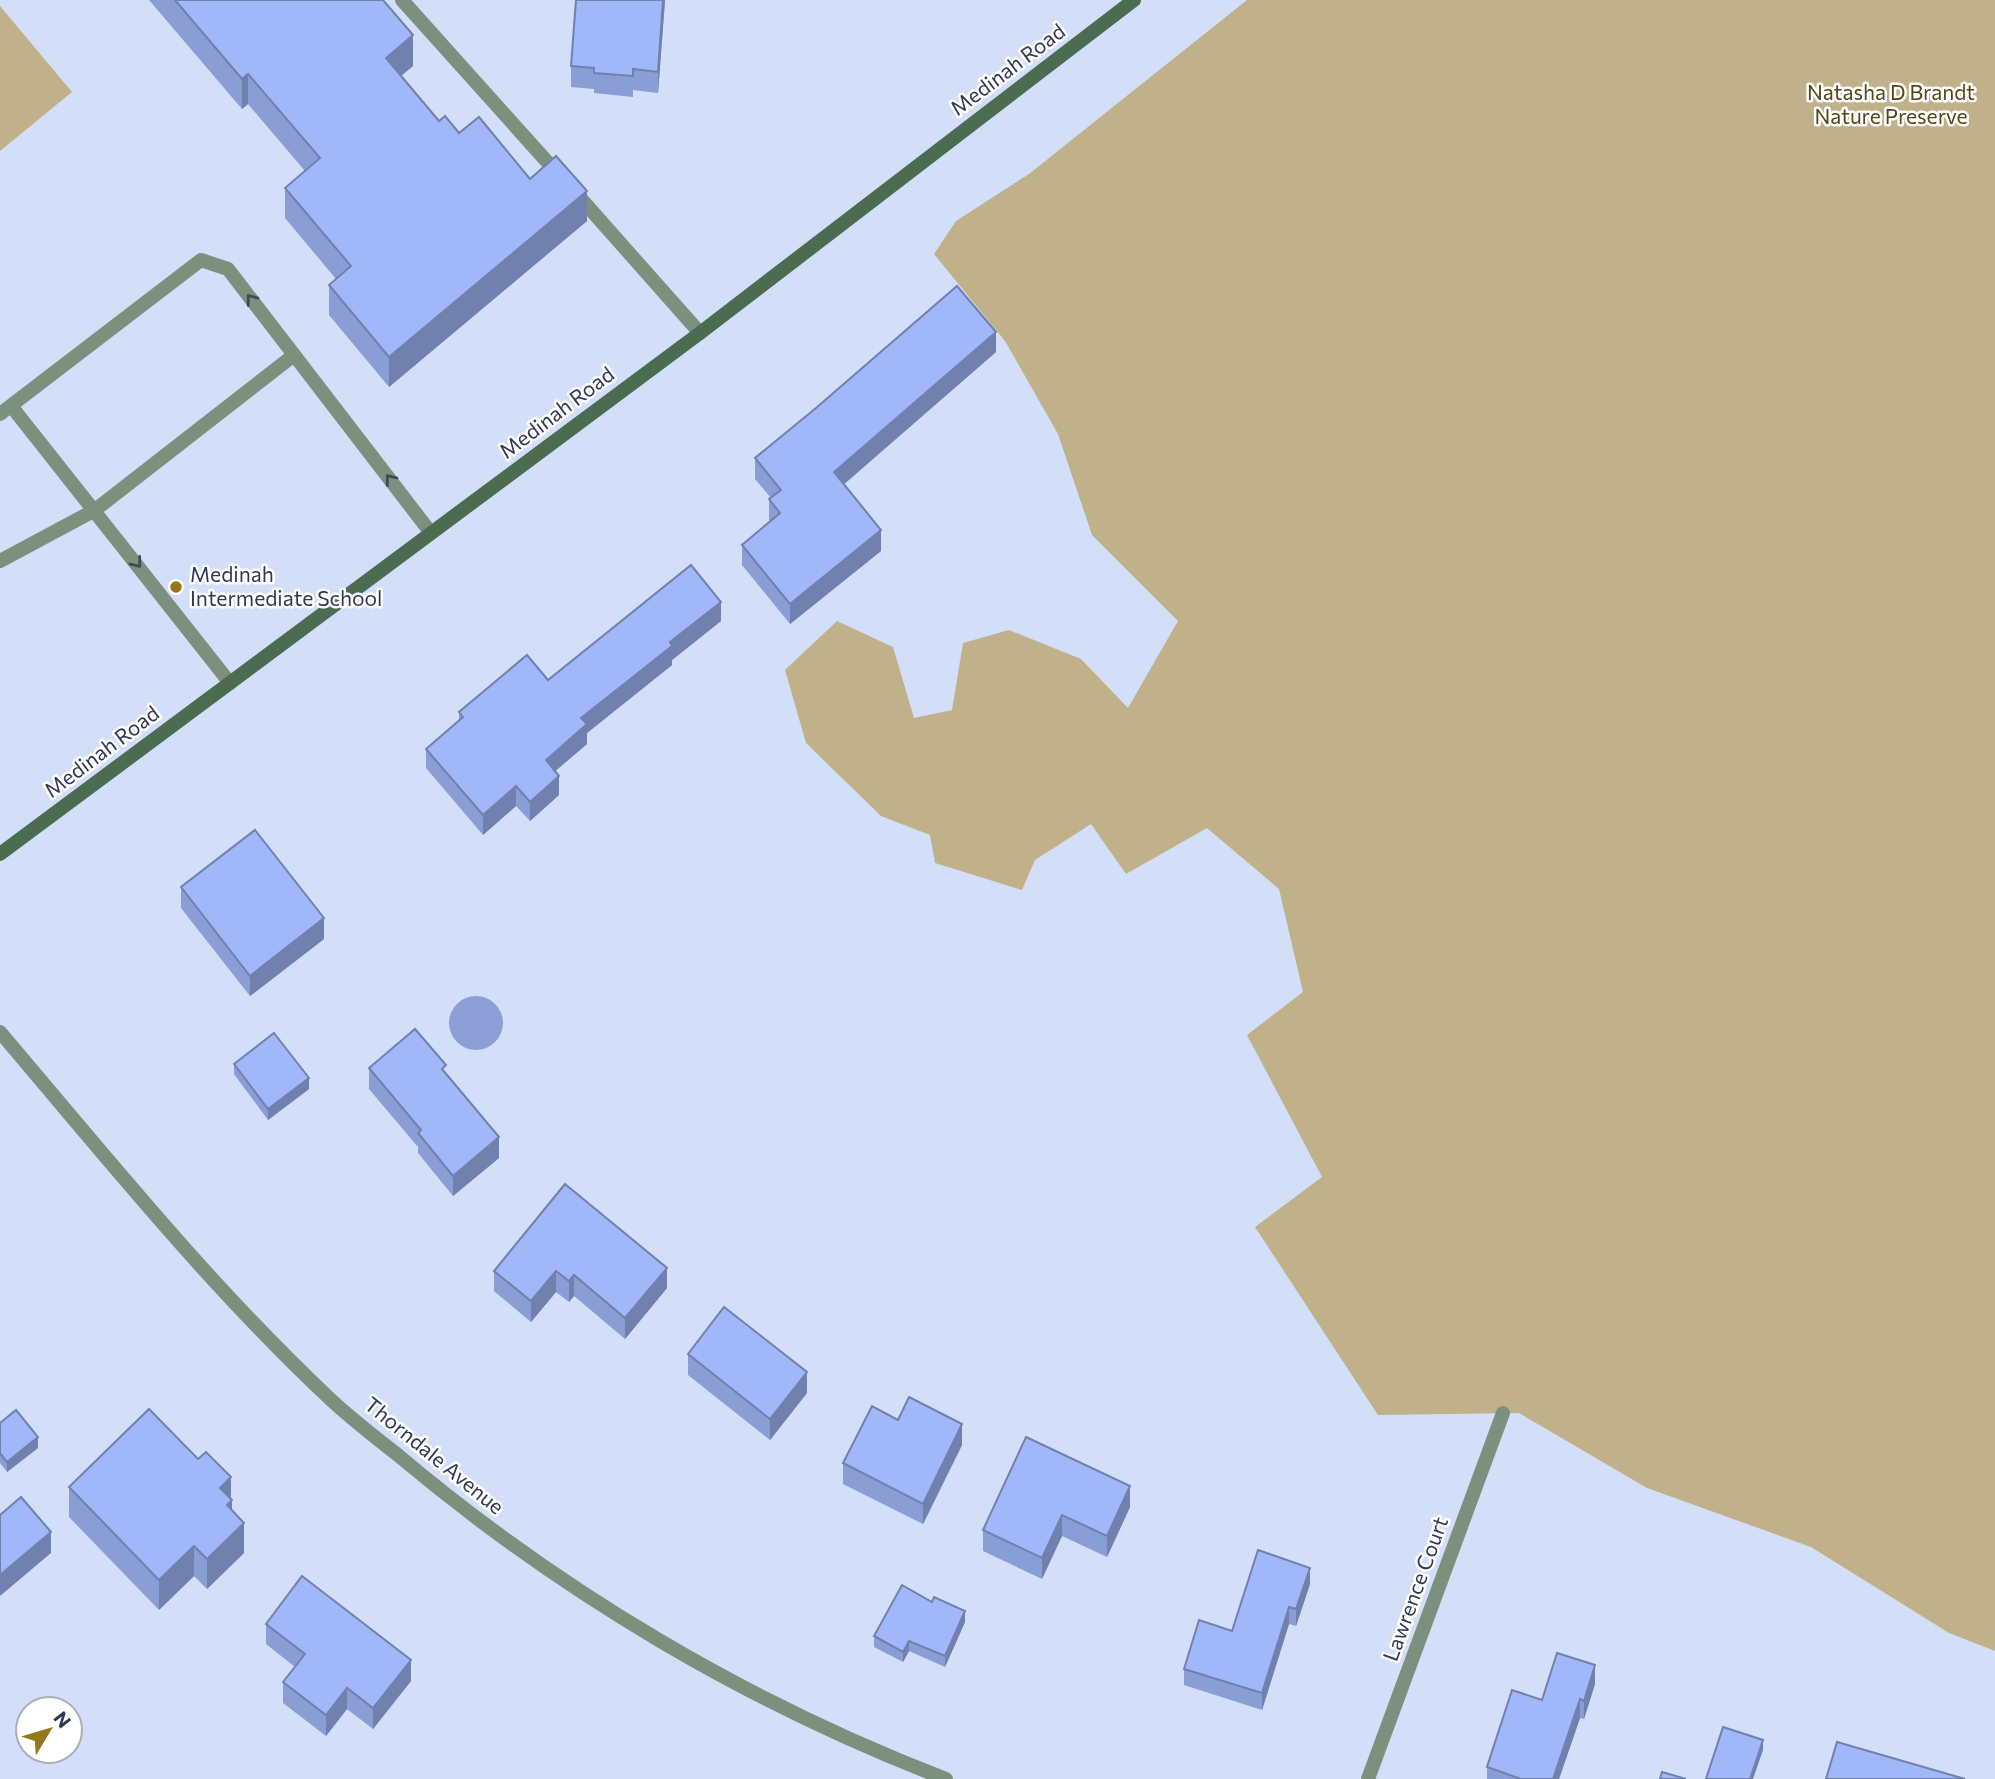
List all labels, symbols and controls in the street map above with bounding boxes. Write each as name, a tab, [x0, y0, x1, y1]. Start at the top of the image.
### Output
street label: Medinah Road	[945, 18, 1069, 120]
park label: Natasha D Brandt Nature Preserve	[1807, 79, 1975, 128]
one-way arrow	[247, 294, 259, 306]
street label: Medinah Road	[494, 361, 618, 463]
one-way arrow	[385, 474, 398, 487]
one-way arrow	[129, 556, 142, 568]
place label: Medinah Intermediate School	[190, 561, 382, 610]
marker: Medinah Intermediate School	[168, 579, 184, 595]
street label: Medinah Road	[39, 700, 163, 802]
street label: Thorndale Avenue	[360, 1391, 510, 1519]
street label: Lawrence Court	[1377, 1513, 1452, 1664]
north arrow	[14, 1695, 84, 1765]
text: N	[49, 1707, 76, 1732]

